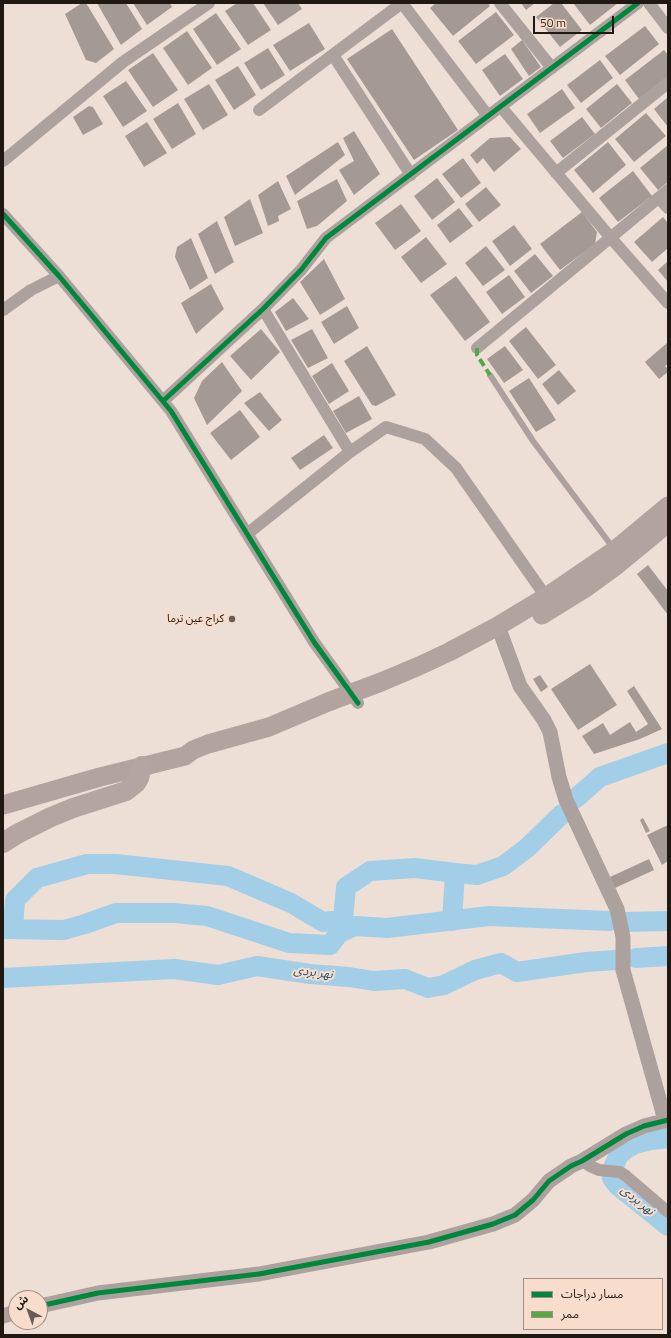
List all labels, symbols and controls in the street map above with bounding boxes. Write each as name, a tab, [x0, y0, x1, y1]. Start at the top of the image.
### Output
scale bar	[535, 8, 616, 34]
text: 50 m	[540, 13, 566, 32]
place label: كراج عين ترما	[167, 612, 224, 626]
marker: كراج عين ترما	[227, 614, 237, 624]
water label: نهر بردى	[293, 963, 333, 983]
water label: نهر بردى	[617, 1183, 657, 1219]
legend	[523, 1278, 663, 1330]
text: مسار دراجات	[561, 1284, 623, 1303]
north arrow	[8, 1290, 48, 1330]
text: ش	[10, 1291, 32, 1313]
text: ممر	[561, 1304, 579, 1323]

